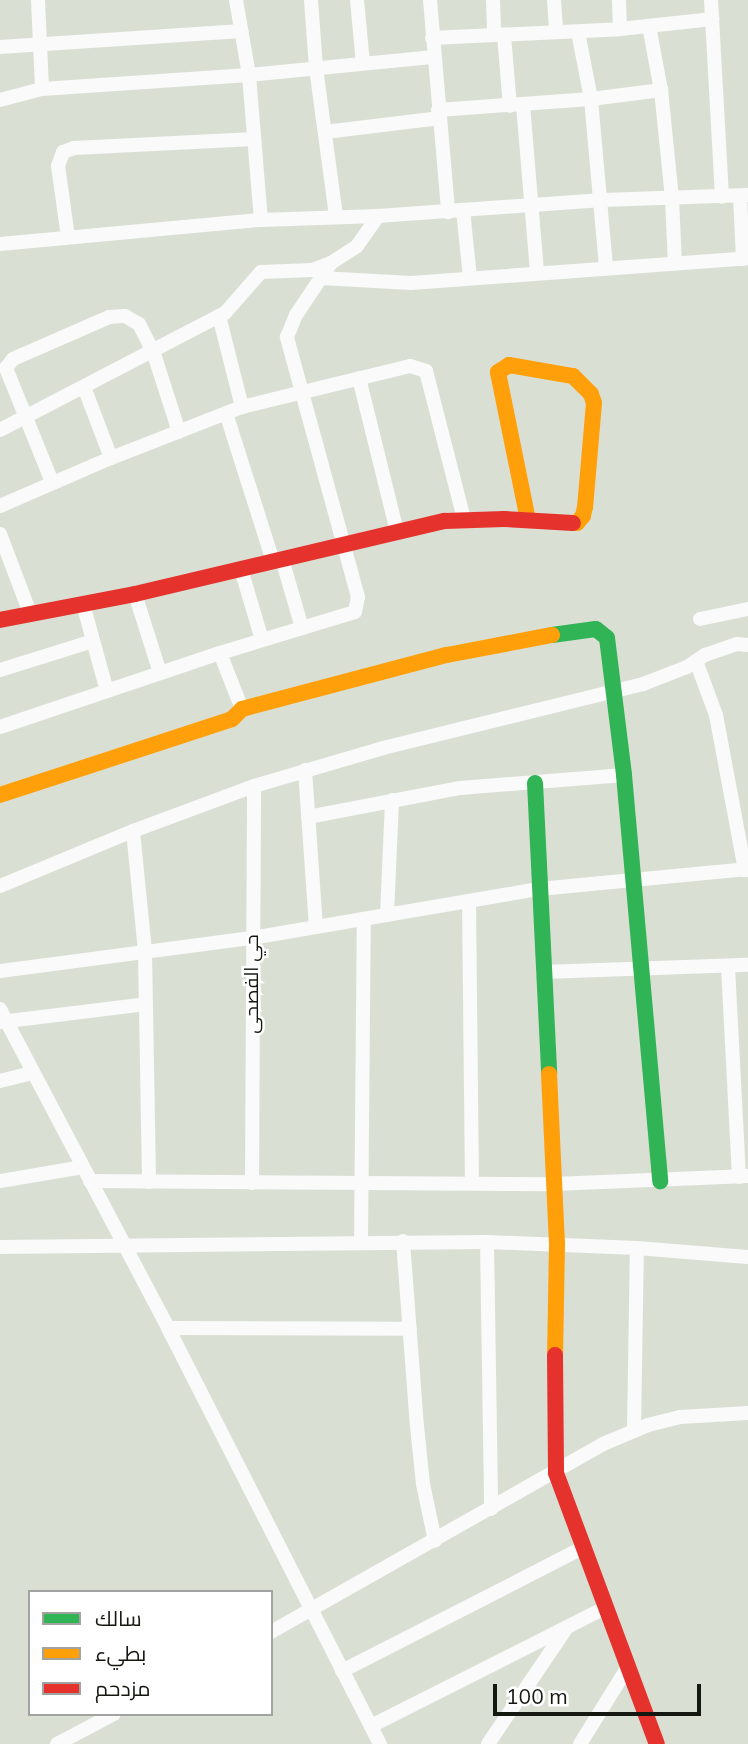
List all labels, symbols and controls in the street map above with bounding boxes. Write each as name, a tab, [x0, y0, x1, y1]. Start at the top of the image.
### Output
street label: حي الفصحى	[241, 934, 263, 1034]
legend	[28, 1590, 273, 1716]
text: سالك	[95, 1605, 142, 1631]
text: بطيء	[95, 1640, 146, 1666]
scale bar	[496, 1670, 704, 1714]
text: مزدحم	[95, 1675, 150, 1701]
text: 100 m	[506, 1683, 568, 1709]

